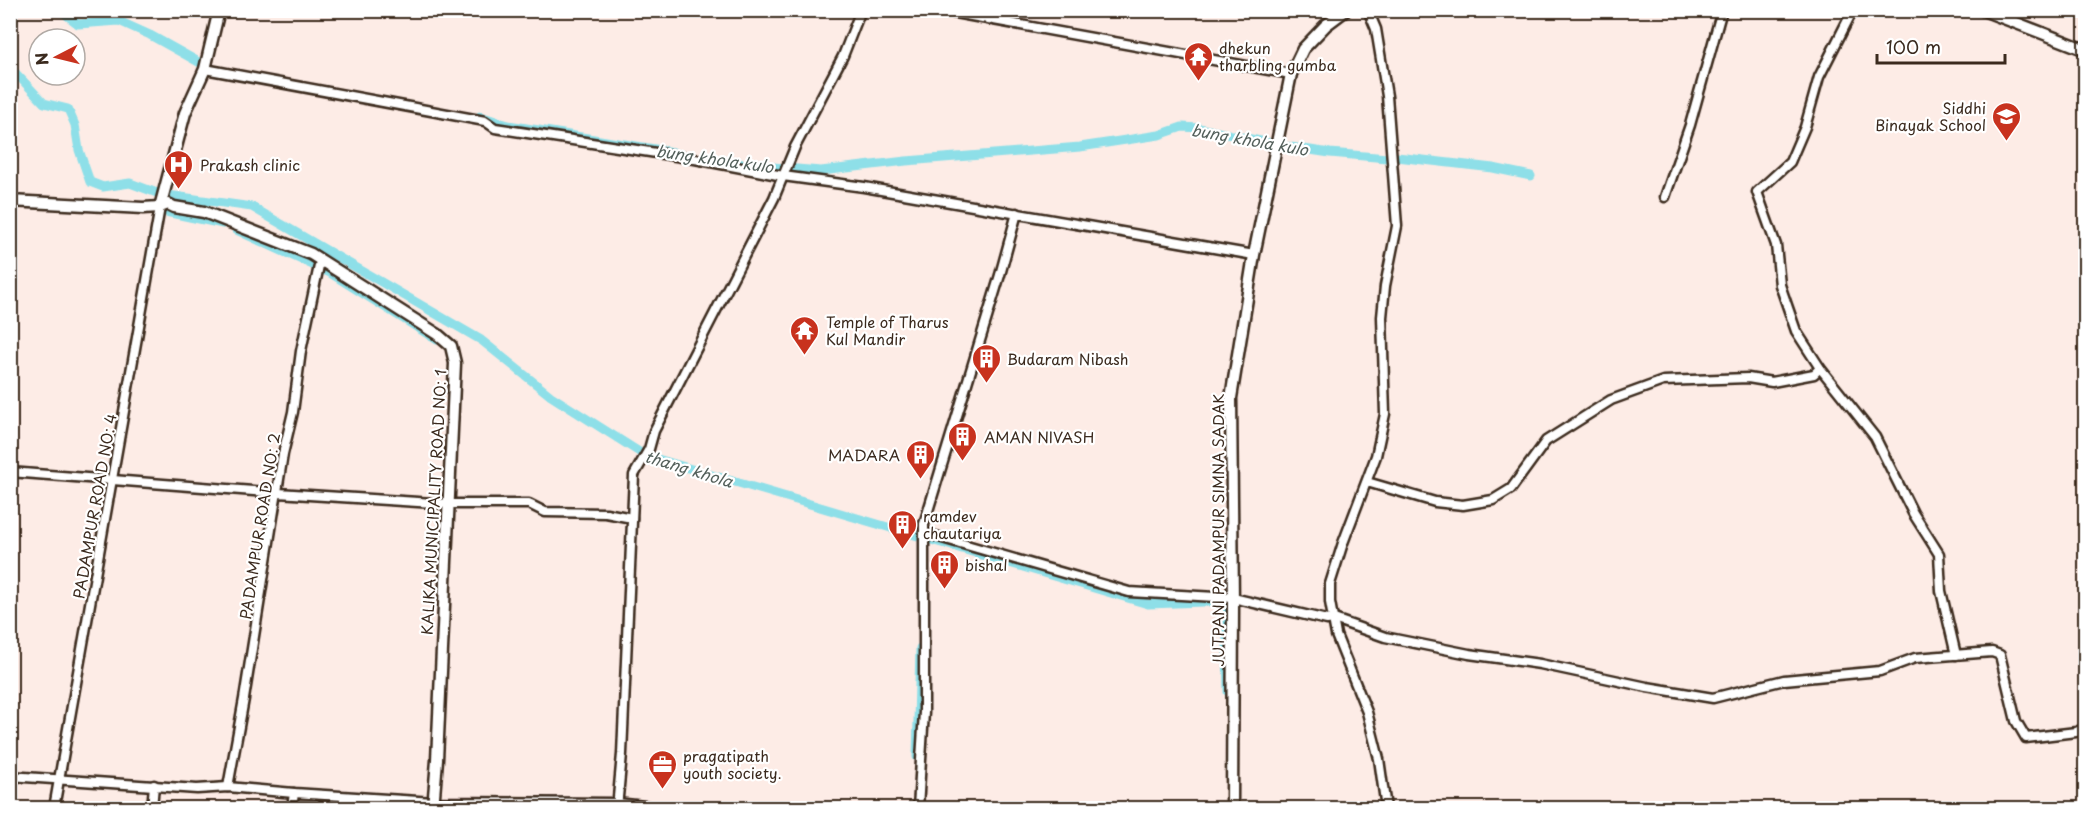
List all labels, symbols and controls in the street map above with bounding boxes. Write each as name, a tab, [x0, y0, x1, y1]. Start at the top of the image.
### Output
north arrow	[27, 27, 87, 87]
scale bar	[1877, 27, 2004, 65]
text: 100 m	[1886, 33, 1941, 60]
place label: dhekun tharbling gumba	[1219, 36, 1337, 76]
temple icon: dhekun tharbling gumba	[1182, 40, 1214, 82]
text: N	[28, 51, 54, 67]
place label: Siddhi Binayak School	[1875, 96, 1986, 136]
school or university icon: Siddhi Binayak School	[1991, 100, 2023, 142]
water label: bung khola kulo	[1190, 117, 1311, 161]
water label: bung khola kulo	[655, 138, 776, 178]
hospital icon: Prakash clinic	[163, 148, 195, 190]
place label: Prakash clinic	[200, 153, 300, 176]
place label: Temple of Tharus Kul Mandir	[826, 310, 949, 350]
temple icon: Temple of Tharus Kul Mandir	[789, 314, 821, 356]
building icon: Budaram Nibash	[970, 342, 1002, 384]
place label: Budaram Nibash	[1007, 347, 1129, 370]
street label: KALIKA MUNICIPALITY ROAD NO: 1	[415, 369, 451, 635]
street label: JUTPANI PADAMPUR SIMNA SADAK	[1206, 393, 1229, 667]
street label: PADAMPUR ROAD NO: 4	[66, 412, 122, 600]
building icon: AMAN NIVASH	[947, 420, 979, 462]
place label: AMAN NIVASH	[984, 425, 1094, 448]
street label: PADAMPUR ROAD NO: 2	[233, 431, 285, 621]
building icon: MADARA	[905, 438, 937, 480]
water label: thang khola	[642, 443, 737, 493]
place label: MADARA	[828, 443, 900, 466]
place label: ramdev chautariya	[923, 504, 1001, 544]
building icon: ramdev chautariya	[886, 508, 918, 550]
building icon: bishal	[928, 548, 960, 590]
place label: bishal	[965, 553, 1008, 576]
place label: pragatipath youth society.	[683, 744, 782, 784]
office icon: pragatipath youth society.	[646, 748, 678, 790]

